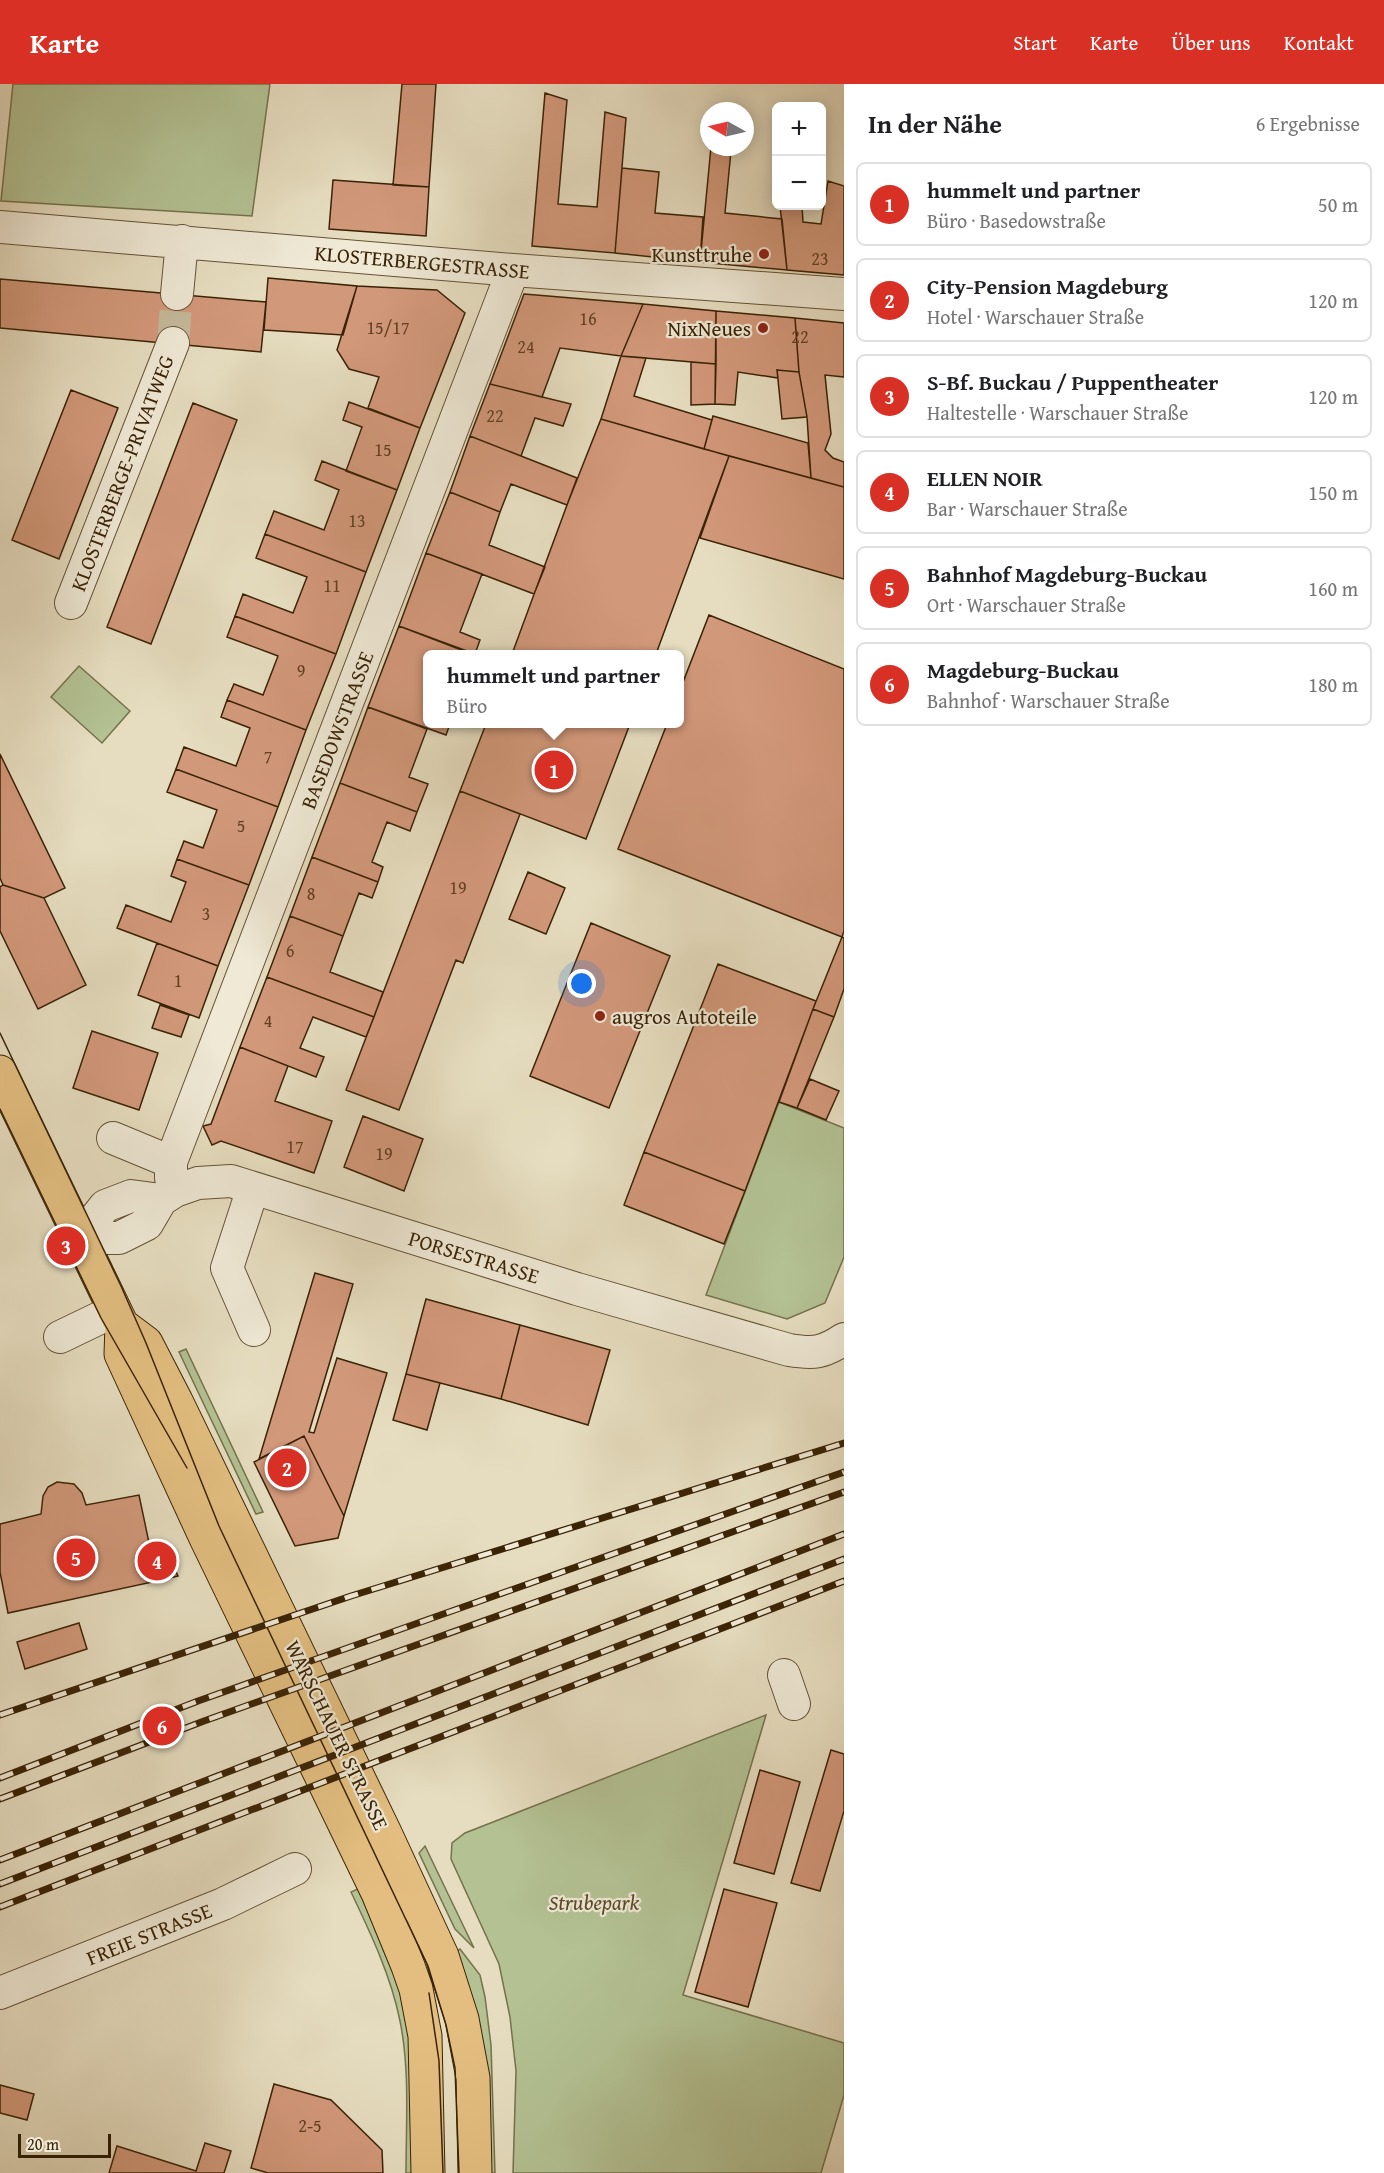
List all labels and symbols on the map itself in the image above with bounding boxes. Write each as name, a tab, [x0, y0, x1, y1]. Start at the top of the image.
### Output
north arrow	[700, 102, 754, 156]
street label: KLOSTERBERGESTRASSE	[313, 237, 531, 287]
place label: Kunsttruhe	[652, 239, 752, 270]
house number: 23	[811, 245, 829, 272]
marker: Kunsttruhe	[757, 247, 771, 261]
house number: 16	[579, 305, 597, 332]
place label: NixNeues	[668, 313, 751, 344]
house number: 15/17	[366, 314, 410, 341]
marker: NixNeues	[756, 321, 770, 335]
house number: 22	[791, 323, 809, 350]
house number: 24	[517, 333, 535, 360]
street label: KLOSTERBERGE-PRIVATWEG	[63, 350, 181, 596]
house number: 22	[486, 402, 504, 429]
house number: 15	[374, 436, 392, 463]
house number: 13	[348, 507, 366, 534]
house number: 11	[323, 572, 341, 599]
street label: BASEDOWSTRASSE	[293, 646, 382, 813]
house number: 9	[297, 657, 305, 684]
house number: 7	[264, 743, 272, 770]
pin: 1	[534, 748, 574, 792]
house number: 5	[237, 812, 245, 839]
house number: 19	[449, 874, 467, 901]
house number: 8	[307, 880, 315, 907]
house number: 3	[202, 900, 210, 927]
house number: 6	[286, 937, 294, 964]
house number: 1	[174, 967, 182, 994]
your location	[567, 969, 596, 998]
place label: augros Autoteile	[612, 1001, 757, 1032]
house number: 4	[264, 1007, 272, 1034]
marker: augros Autoteile	[593, 1009, 607, 1023]
house number: 17	[286, 1133, 304, 1160]
house number: 19	[375, 1140, 393, 1167]
street label: PORSESTRASSE	[405, 1222, 543, 1292]
pin: 3	[46, 1224, 86, 1268]
pin: 2	[268, 1446, 306, 1490]
pin: 5	[56, 1536, 96, 1580]
pin: 4	[138, 1538, 176, 1584]
street label: WARSCHAUER STRASSE	[278, 1635, 397, 1835]
pin: 6	[142, 1704, 182, 1748]
park label: Strubepark	[549, 1887, 640, 1918]
street label: FREIE STRASSE	[82, 1895, 217, 1973]
house number: 2-5	[298, 2112, 322, 2139]
scale bar	[18, 2131, 111, 2158]

